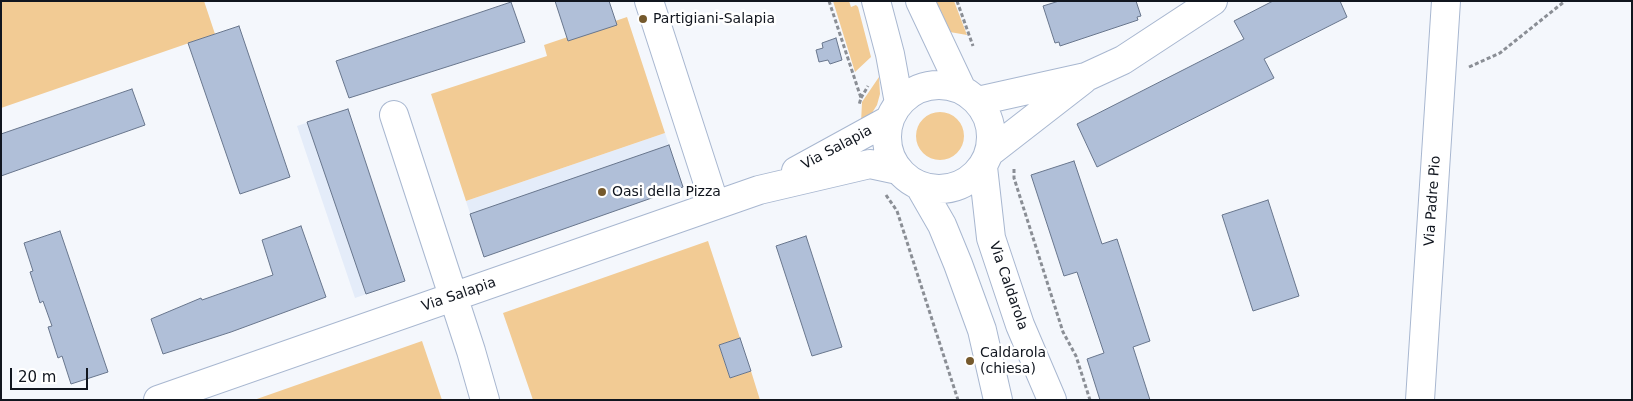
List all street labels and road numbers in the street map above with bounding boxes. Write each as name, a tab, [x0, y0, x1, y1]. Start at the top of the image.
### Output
street label: Via Salapia	[799, 122, 875, 174]
street label: Via Padre Pio	[1421, 155, 1445, 247]
street label: Via Caldarola	[985, 240, 1031, 332]
street label: Via Salapia	[420, 274, 498, 316]

